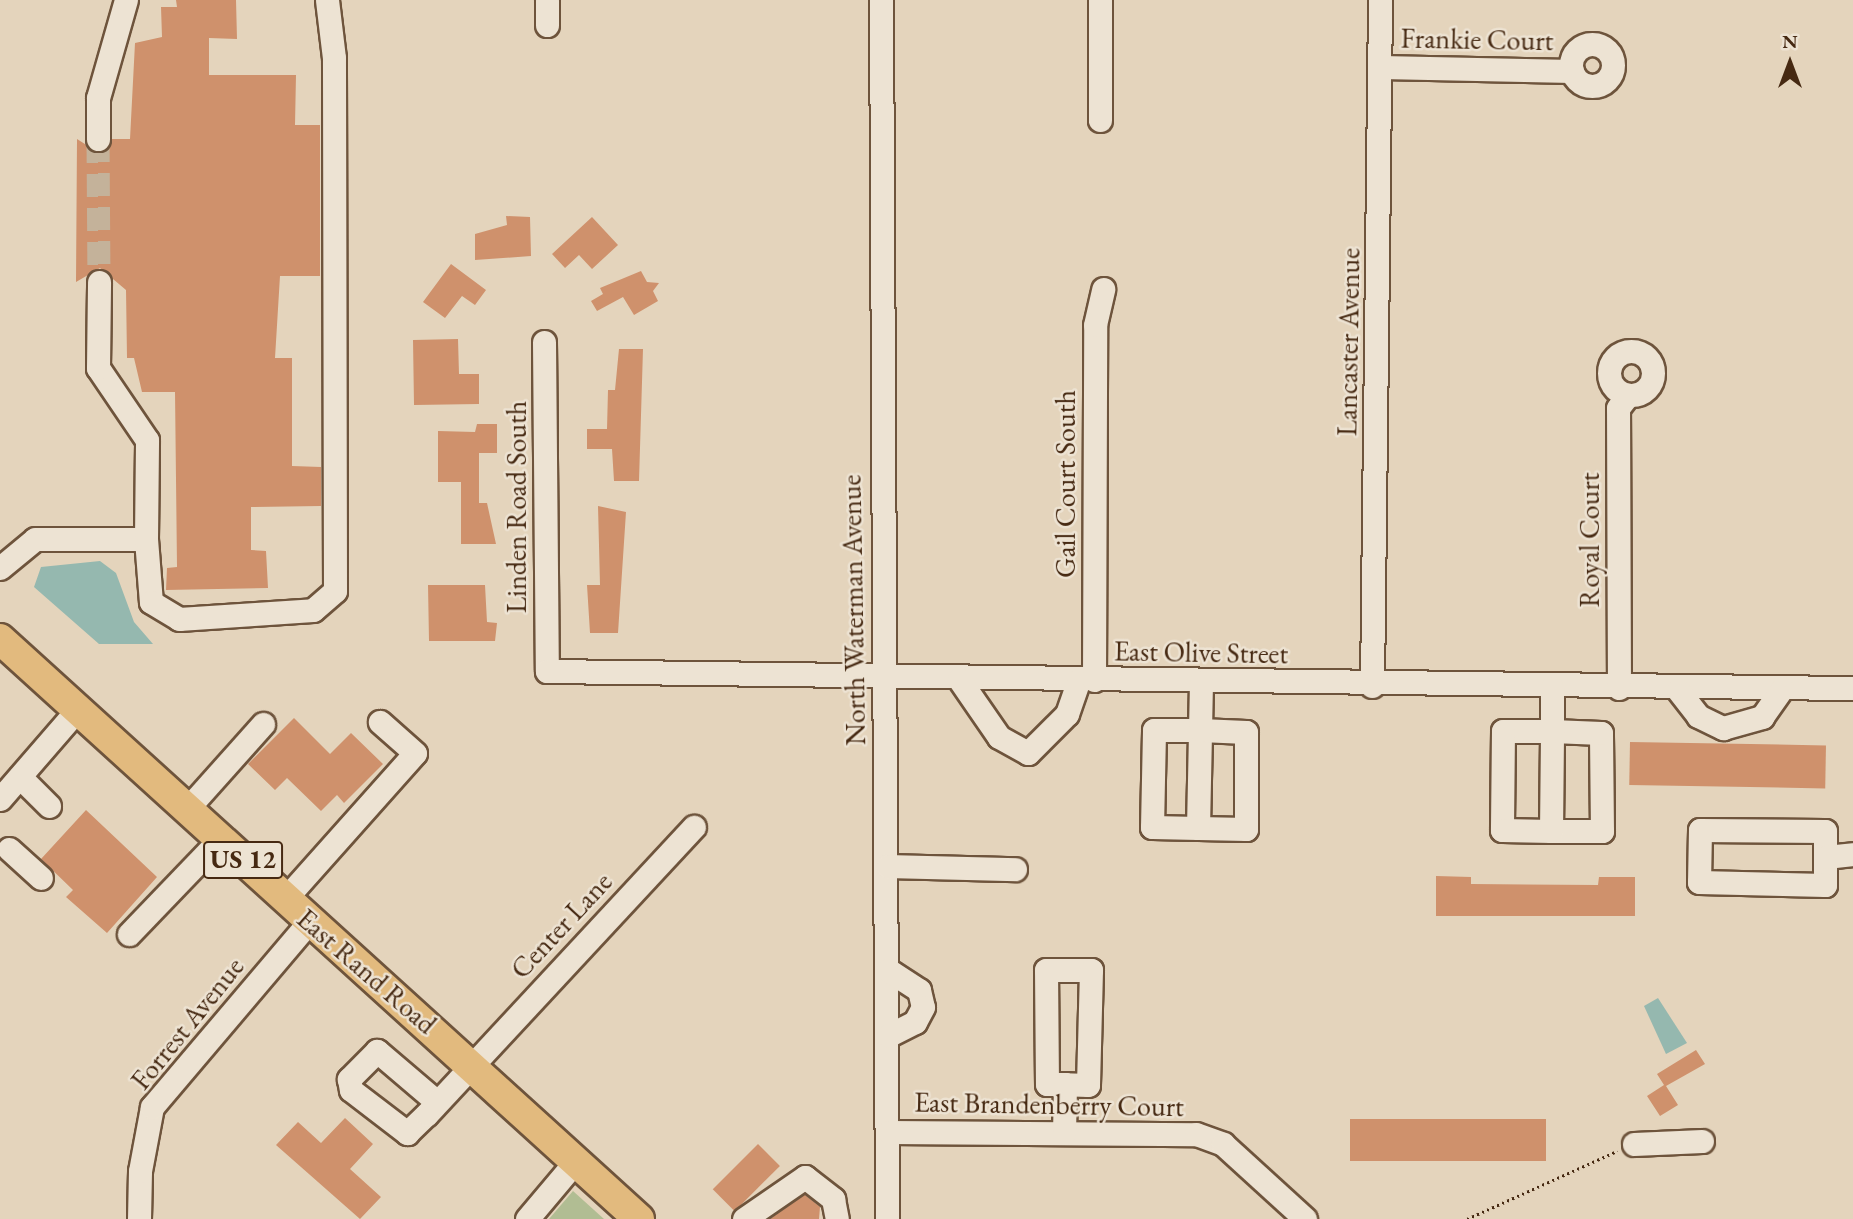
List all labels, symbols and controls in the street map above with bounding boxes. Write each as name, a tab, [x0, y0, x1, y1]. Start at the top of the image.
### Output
street label: Frankie Court	[1400, 21, 1554, 57]
north arrow	[1755, 28, 1825, 98]
text: N	[1782, 29, 1798, 54]
street label: Lancaster Avenue	[1330, 247, 1366, 437]
street label: Gail Court South	[1048, 390, 1082, 578]
street label: Linden Road South	[499, 401, 533, 613]
street label: Royal Court	[1572, 472, 1606, 608]
street label: North Waterman Avenue	[834, 474, 872, 746]
street label: East Olive Street	[1114, 634, 1288, 670]
road number: US 12	[203, 838, 283, 882]
street label: Center Lane	[503, 865, 619, 985]
street label: East Rand Road	[290, 901, 444, 1041]
street label: Forrest Avenue	[123, 950, 251, 1096]
street label: East Brandenberry Court	[914, 1085, 1184, 1123]

